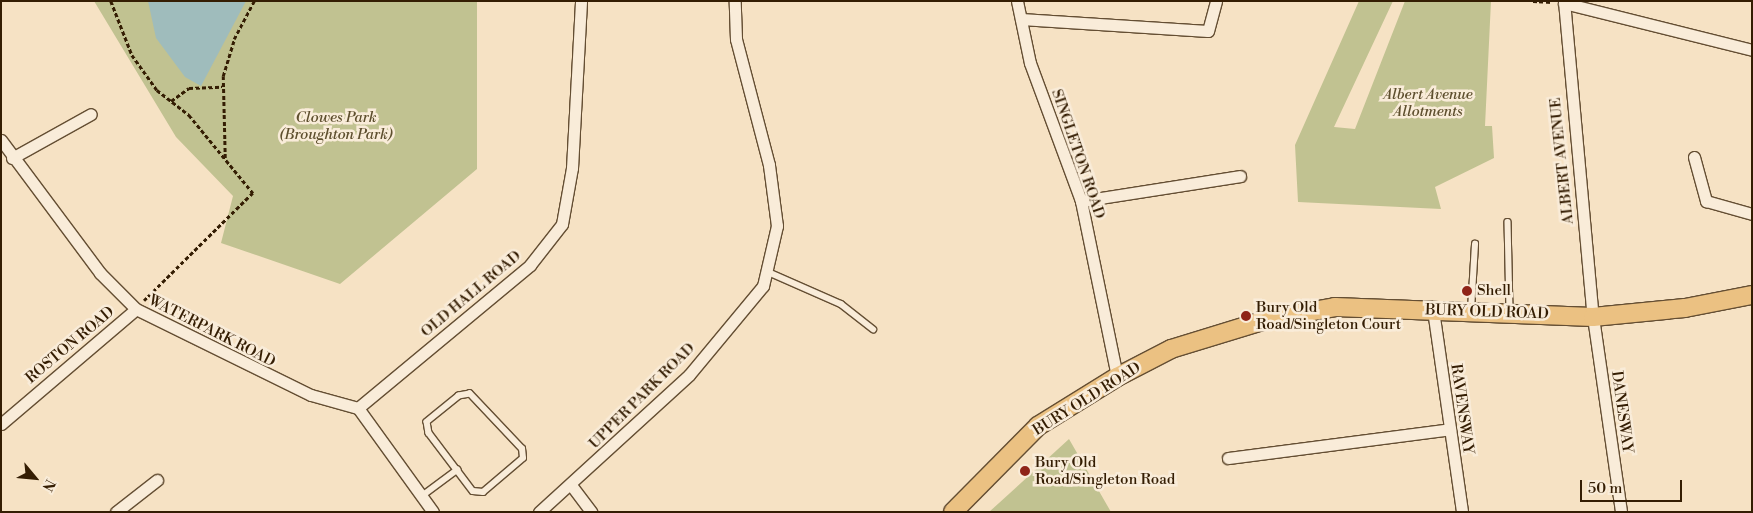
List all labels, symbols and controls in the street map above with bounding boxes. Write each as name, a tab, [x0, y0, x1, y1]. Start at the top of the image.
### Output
park label: Albert Avenue Allotments	[1383, 85, 1473, 120]
street label: SINGLETON ROAD	[1047, 87, 1109, 221]
street label: ALBERT AVENUE	[1546, 97, 1578, 225]
park label: Clowes Park (Broughton Park)	[280, 108, 392, 143]
street label: OLD HALL ROAD	[417, 247, 525, 341]
place label: Shell	[1477, 282, 1511, 300]
marker: Shell	[1461, 285, 1473, 297]
street label: WATERPARK ROAD	[145, 291, 279, 371]
place label: Bury Old Road/Singleton Court	[1256, 298, 1401, 333]
street label: BURY OLD ROAD	[1425, 301, 1549, 323]
street label: ROSTON ROAD	[22, 303, 118, 387]
marker: Bury Old Road/Singleton Court	[1240, 310, 1252, 322]
street label: UPPER PARK ROAD	[585, 339, 699, 453]
street label: BURY OLD ROAD	[1030, 359, 1144, 439]
street label: RAVENSWAY	[1447, 363, 1477, 455]
street label: DANESWAY	[1607, 370, 1637, 454]
north arrow	[10, 453, 60, 503]
place label: Bury Old Road/Singleton Road	[1035, 453, 1175, 488]
marker: Bury Old Road/Singleton Road	[1019, 465, 1031, 477]
scale bar	[1583, 470, 1686, 502]
text: N	[38, 476, 59, 494]
text: 50 m	[1588, 479, 1622, 498]

